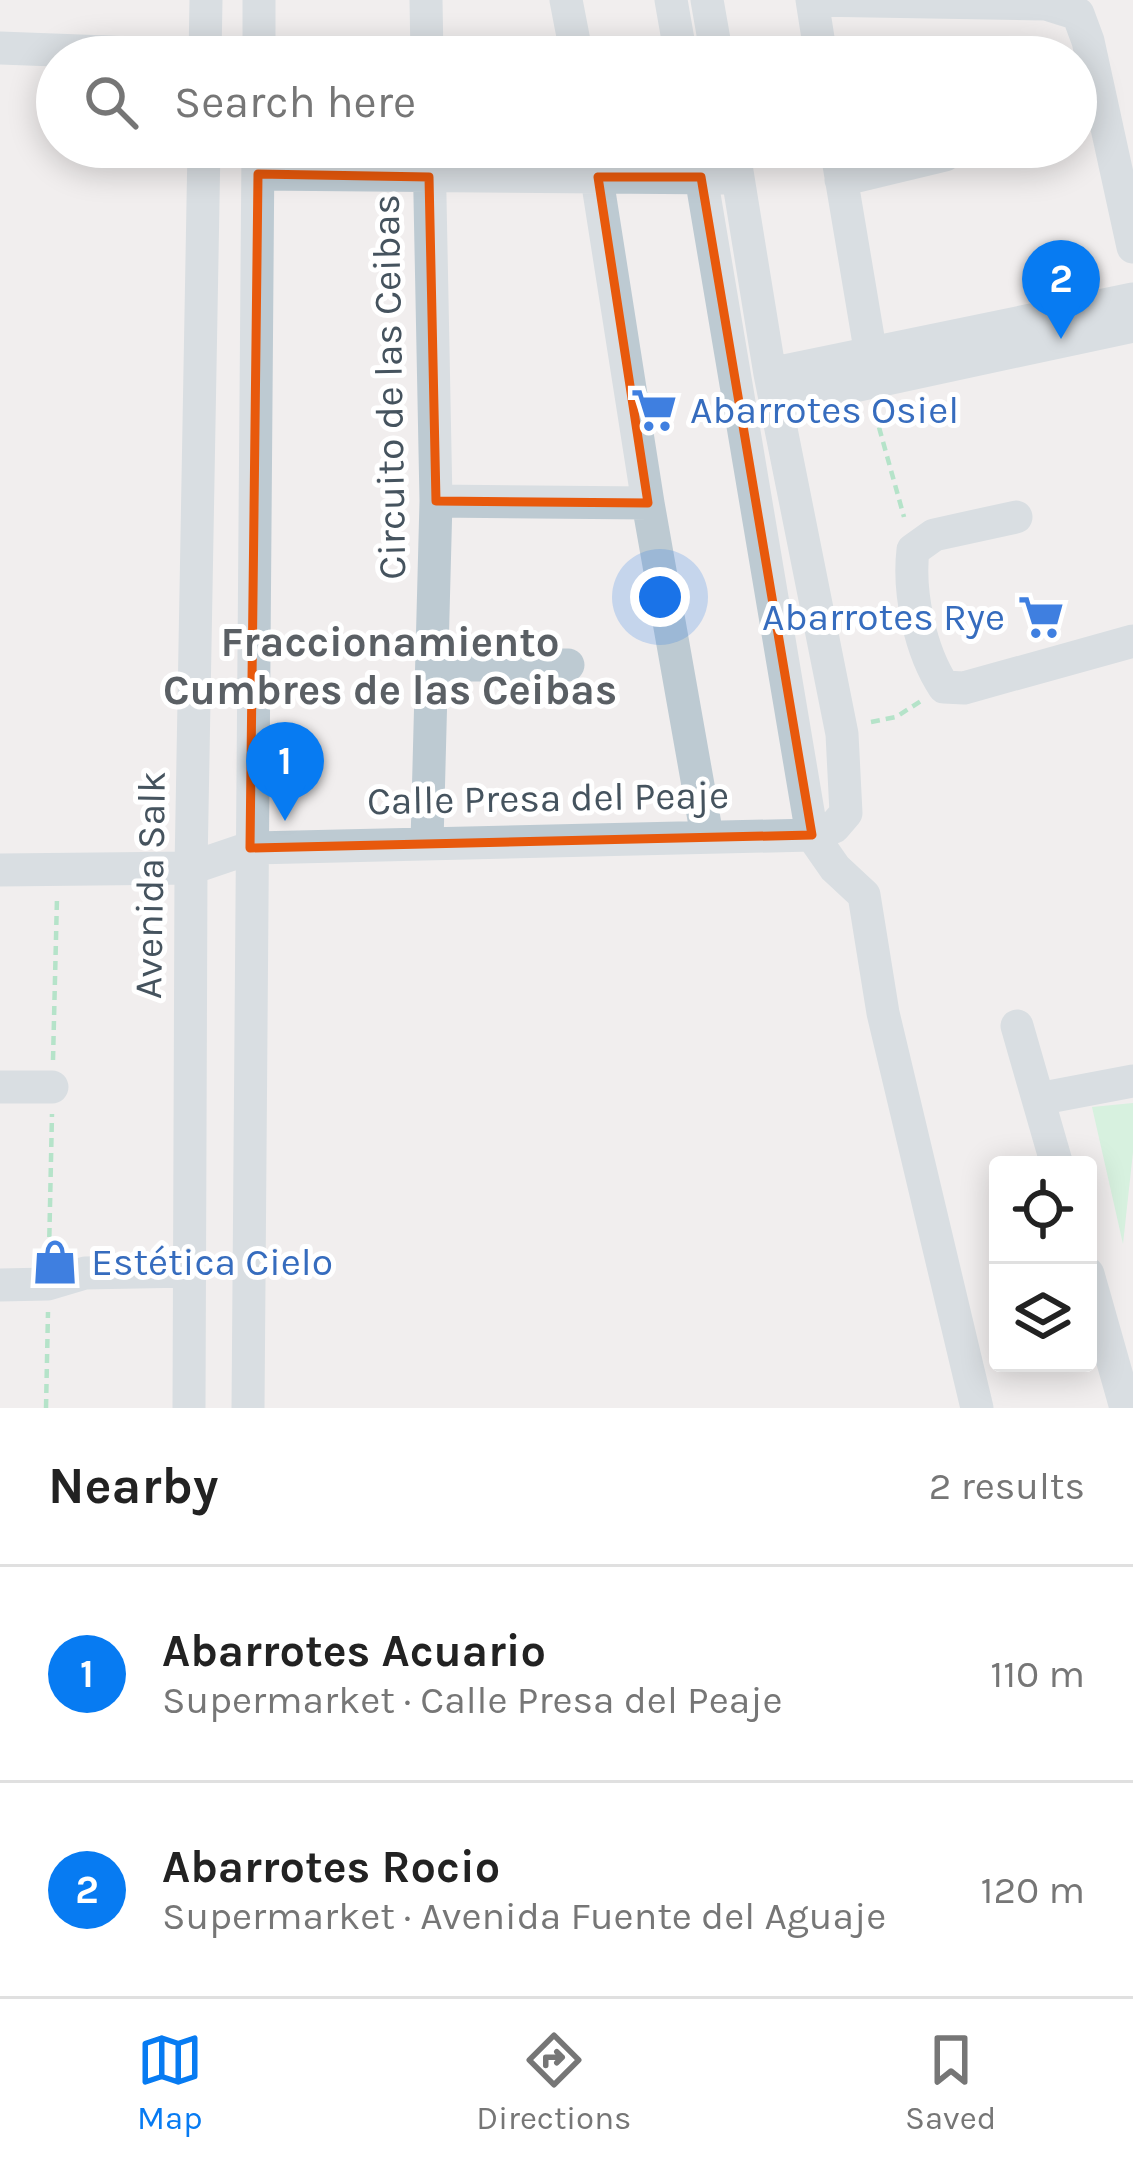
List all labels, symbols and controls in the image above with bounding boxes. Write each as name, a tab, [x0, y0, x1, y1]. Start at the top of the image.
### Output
search box	[36, 36, 1097, 168]
icon: search	[78, 69, 144, 135]
text: Search here	[174, 76, 416, 128]
street label: Circuito de las Ceibas	[363, 194, 415, 580]
pin: 2	[1022, 240, 1100, 339]
supermarket icon: Abarrotes Osiel	[629, 385, 679, 435]
place label: Abarrotes Osiel	[690, 387, 959, 433]
your location	[630, 567, 690, 627]
supermarket icon: Abarrotes Rye	[1016, 592, 1066, 642]
place label: Abarrotes Rye	[762, 594, 1005, 640]
district label: Fraccionamiento Cumbres de las Ceibas	[163, 617, 617, 715]
pin: 1	[246, 722, 324, 821]
street label: Avenida Salk	[125, 771, 175, 999]
street label: Calle Presa del Peaje	[367, 772, 729, 824]
map controls	[989, 1156, 1097, 1372]
button: locate	[989, 1156, 1097, 1264]
shop icon: Estética Cielo	[30, 1237, 80, 1287]
place label: Estética Cielo	[91, 1239, 333, 1285]
button: layers	[989, 1264, 1097, 1372]
text: Nearby	[48, 1456, 218, 1516]
text: 2 results	[929, 1463, 1085, 1509]
text: Abarrotes Acuario	[162, 1625, 546, 1677]
text: 1	[80, 1651, 94, 1697]
text: 110 m	[990, 1651, 1085, 1697]
text: Supermarket · Calle Presa del Peaje	[162, 1677, 782, 1723]
text: Abarrotes Rocio	[162, 1841, 500, 1893]
text: 2	[75, 1867, 99, 1913]
text: 120 m	[981, 1867, 1085, 1913]
text: Supermarket · Avenida Fuente del Aguaje	[162, 1893, 886, 1939]
tab: Map	[137, 2027, 203, 2137]
tab: Directions	[476, 2027, 631, 2137]
tab: Saved	[905, 2027, 996, 2137]

